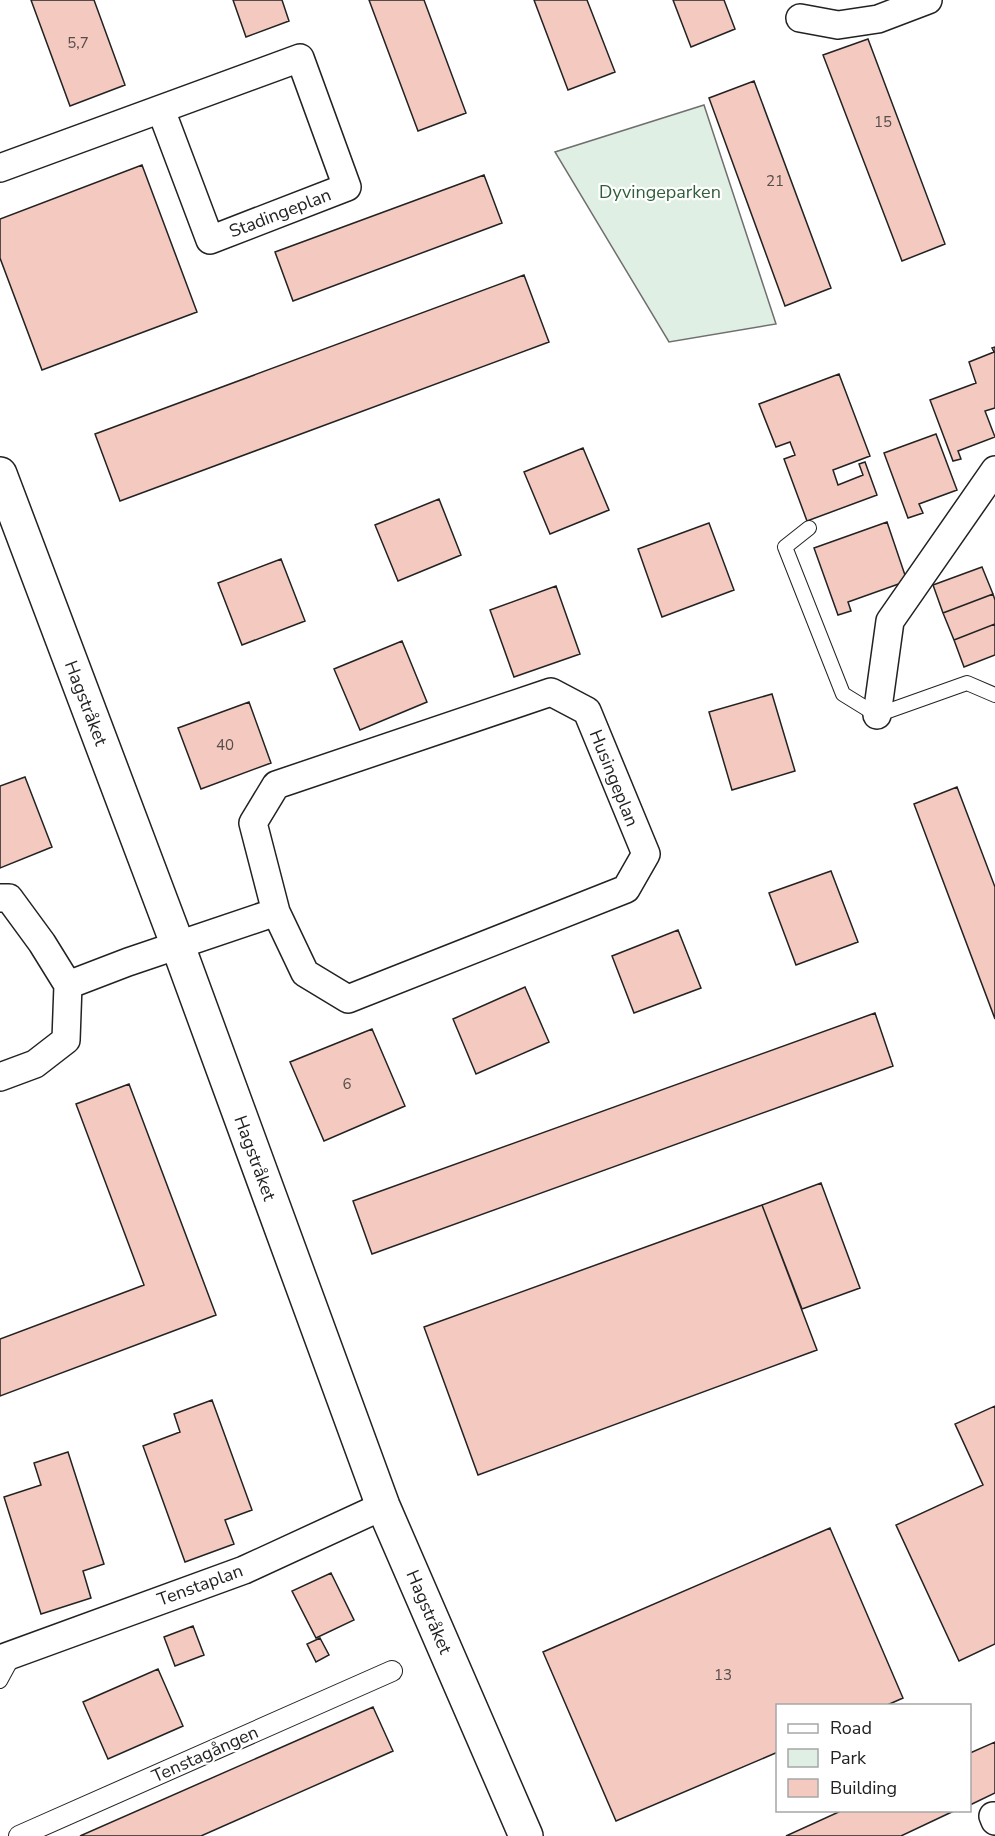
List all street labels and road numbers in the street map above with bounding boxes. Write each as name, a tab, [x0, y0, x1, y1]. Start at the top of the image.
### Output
street label: Stadingeplan	[226, 183, 334, 243]
street label: Hagstråket	[59, 657, 113, 750]
street label: Husingeplan	[584, 726, 644, 830]
street label: Hagstråket	[228, 1112, 282, 1205]
street label: Tenstaplan	[154, 1558, 246, 1612]
street label: Hagstråket	[401, 1566, 458, 1658]
street label: Tenstagången	[148, 1720, 262, 1788]

